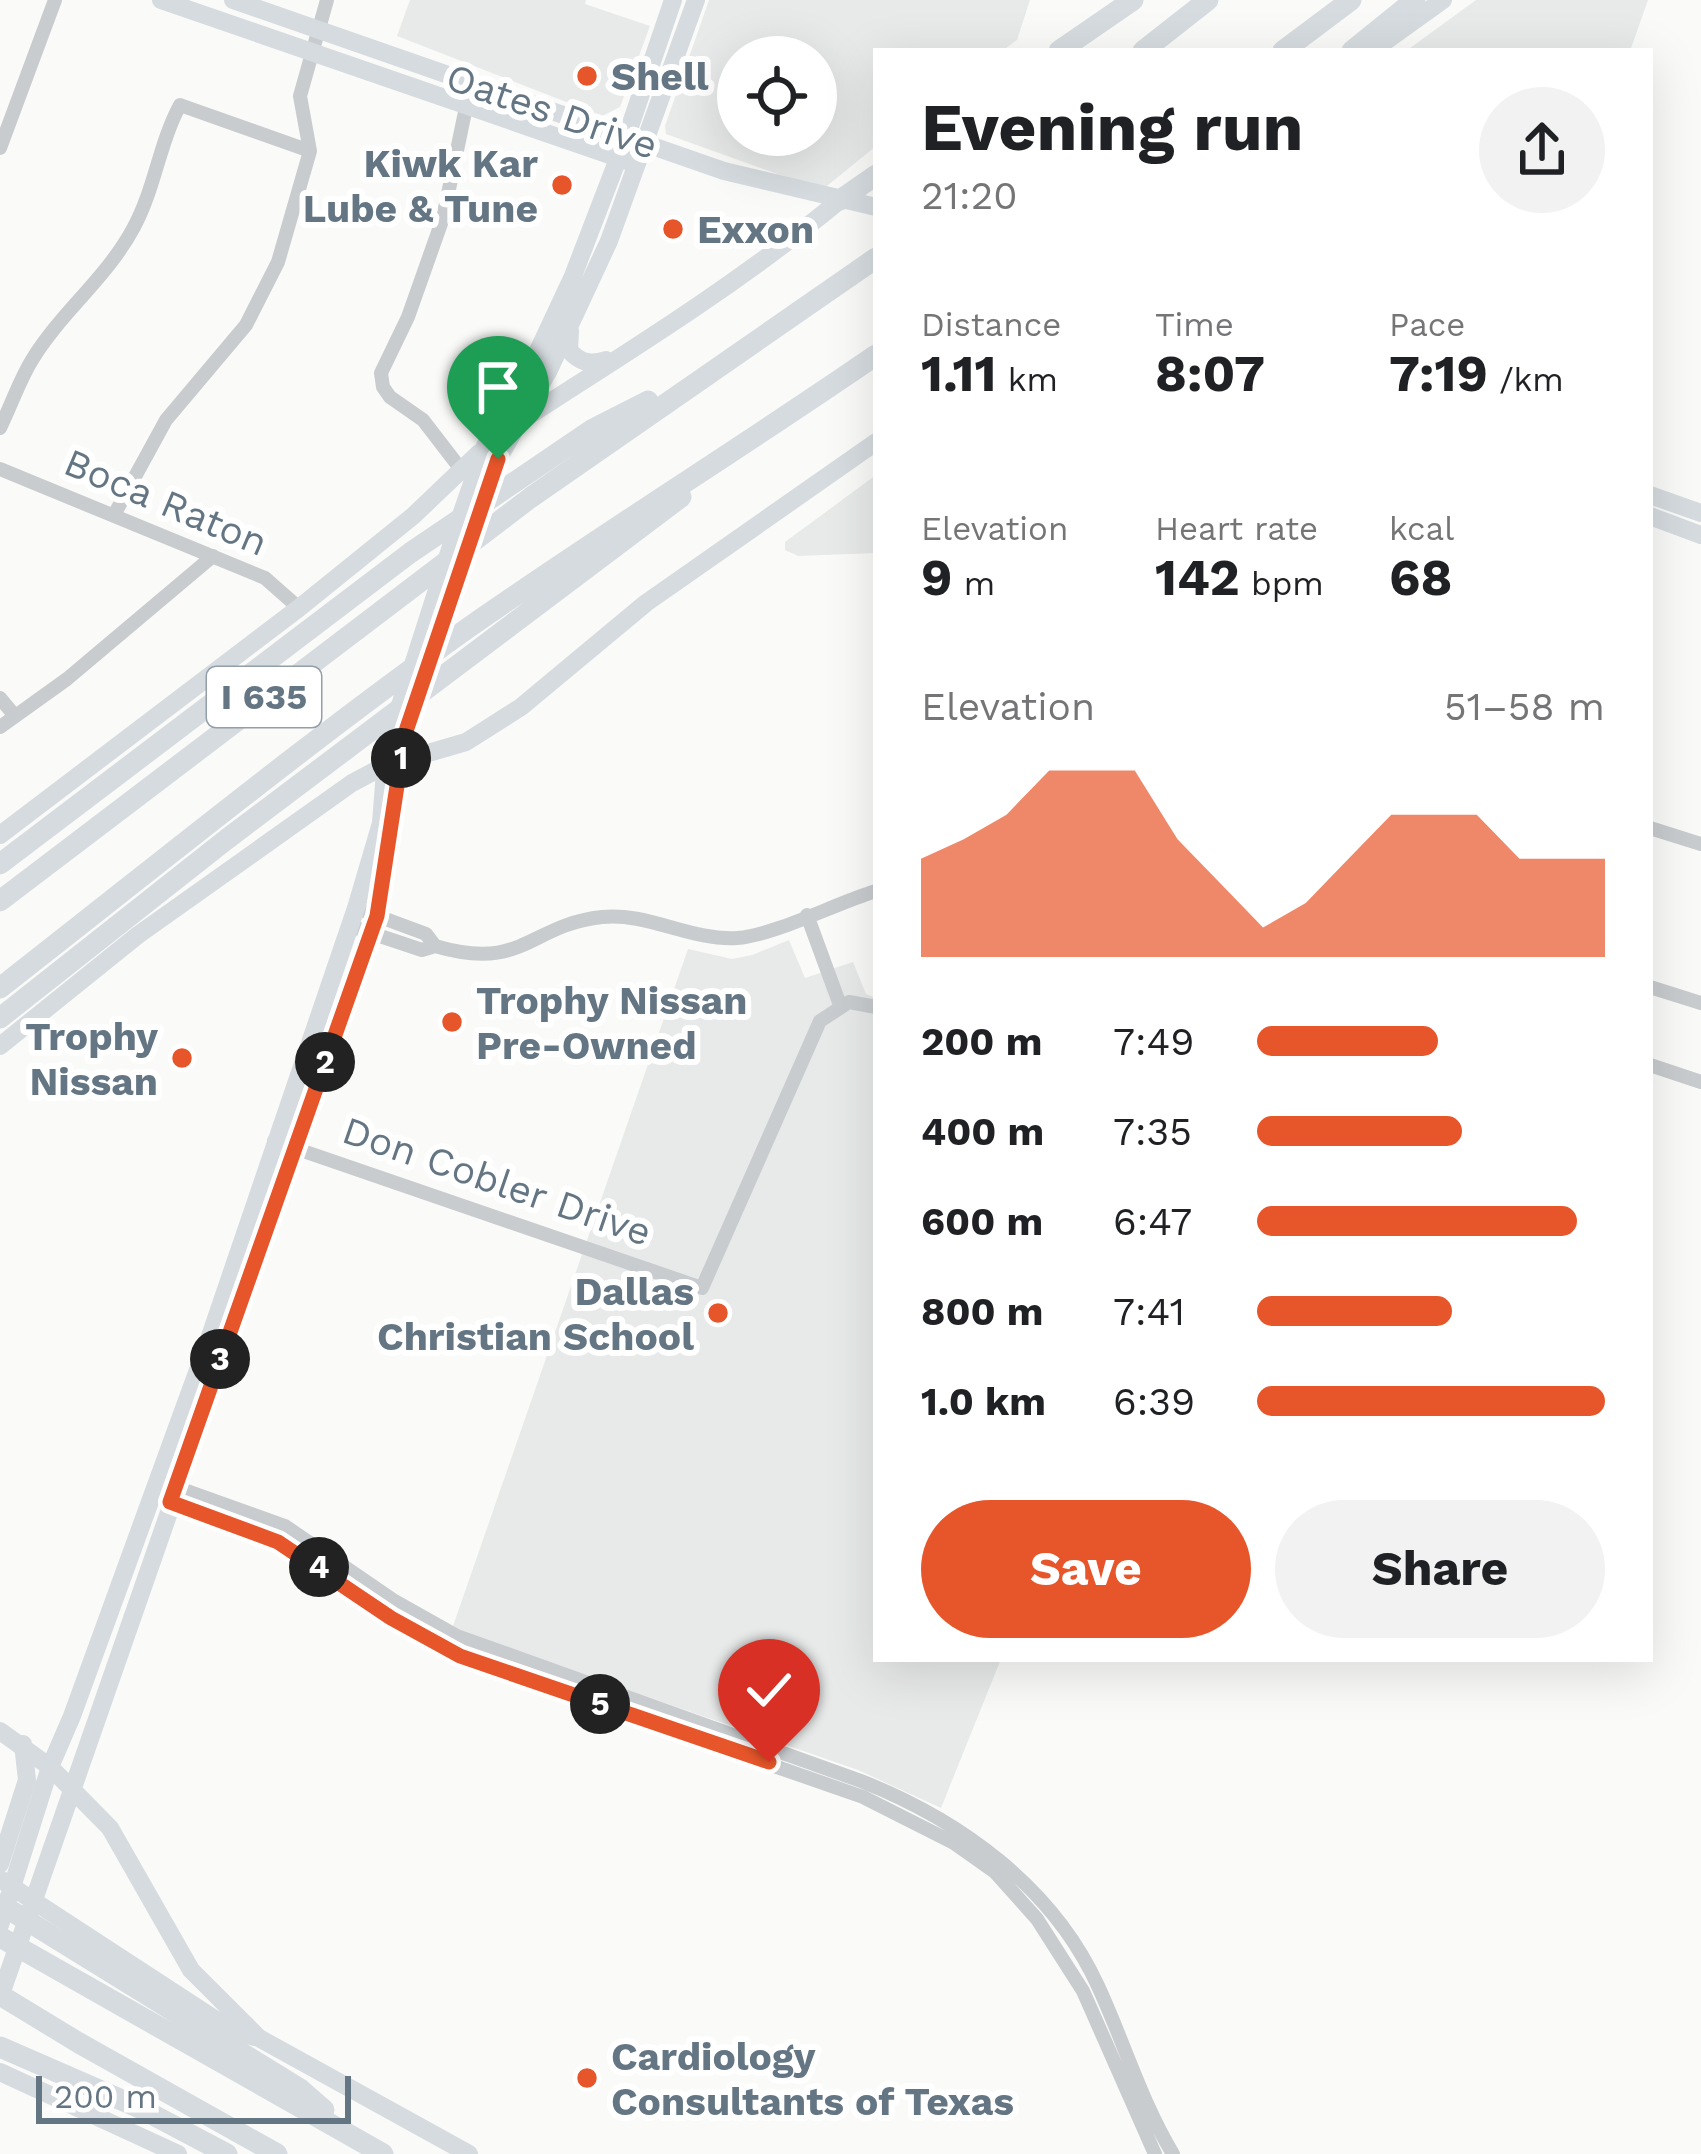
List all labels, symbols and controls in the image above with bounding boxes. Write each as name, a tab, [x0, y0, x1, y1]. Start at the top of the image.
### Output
map controls	[717, 36, 837, 156]
button: locate	[717, 36, 837, 156]
street label: Oates Drive	[441, 54, 663, 168]
place label: Shell	[611, 54, 709, 99]
marker: Shell	[574, 63, 600, 89]
button: share	[1479, 87, 1605, 213]
text: Evening run	[921, 89, 1303, 166]
place label: Kiwk Kar Lube & Tune	[303, 141, 538, 231]
marker: Kiwk Kar Lube & Tune	[549, 172, 575, 198]
text: 21:20	[921, 173, 1018, 218]
place label: Exxon	[697, 207, 814, 252]
marker: Exxon	[660, 216, 686, 242]
text: Distance	[921, 305, 1061, 344]
text: Time	[1155, 305, 1234, 344]
text: Pace	[1389, 305, 1465, 344]
pin	[447, 336, 549, 459]
text: 1.11	[921, 344, 997, 403]
text: 8:07	[1155, 344, 1265, 403]
text: 7:19	[1389, 344, 1488, 403]
icon: arrive	[465, 354, 531, 420]
text: km	[997, 360, 1058, 399]
text: /km	[1488, 360, 1564, 399]
street label: Boca Raton	[58, 439, 274, 565]
text: Elevation	[921, 509, 1068, 548]
text: Heart rate	[1155, 509, 1318, 548]
text: kcal	[1389, 509, 1454, 548]
text: 9	[921, 548, 952, 607]
text: 142	[1155, 548, 1240, 607]
text: 68	[1389, 548, 1452, 607]
text: m	[952, 564, 995, 603]
text: bpm	[1240, 564, 1324, 603]
road number: I 635	[207, 667, 321, 727]
text: Elevation	[921, 684, 1095, 729]
text: 51–58 m	[1444, 684, 1605, 729]
pin: 1	[371, 728, 431, 788]
text: 1	[394, 738, 408, 777]
place label: Trophy Nissan Pre-Owned	[476, 978, 748, 1068]
marker: Trophy Nissan Pre-Owned	[439, 1009, 465, 1035]
place label: Trophy Nissan	[25, 1014, 158, 1104]
text: 200 m	[921, 1019, 1042, 1064]
text: 7:49	[1113, 1019, 1194, 1064]
pin: 2	[295, 1032, 355, 1092]
text: 2	[315, 1042, 335, 1081]
marker: Trophy Nissan	[169, 1045, 195, 1071]
street label: Don Cobler Drive	[337, 1107, 657, 1255]
text: 400 m	[921, 1109, 1044, 1154]
text: 7:35	[1113, 1109, 1192, 1154]
text: 600 m	[921, 1199, 1043, 1244]
text: 6:47	[1113, 1199, 1192, 1244]
place label: Dallas Christian School	[377, 1269, 694, 1359]
text: 800 m	[921, 1289, 1044, 1334]
text: 7:41	[1113, 1289, 1185, 1334]
marker: Dallas Christian School	[705, 1300, 731, 1326]
pin: 3	[190, 1329, 250, 1389]
text: 3	[210, 1339, 230, 1378]
text: 1.0 km	[921, 1379, 1046, 1424]
text: 6:39	[1113, 1379, 1195, 1424]
button: Save	[921, 1500, 1251, 1638]
button: Share	[1275, 1500, 1605, 1638]
pin: 4	[289, 1537, 349, 1597]
text: 4	[308, 1547, 330, 1586]
pin	[718, 1639, 820, 1762]
icon: check	[736, 1657, 802, 1723]
pin: 5	[570, 1674, 630, 1734]
text: 5	[590, 1684, 610, 1723]
place label: Cardiology Consultants of Texas	[611, 2034, 1014, 2124]
marker: Cardiology Consultants of Texas	[574, 2065, 600, 2091]
scale bar	[36, 2070, 351, 2123]
text: 200 m	[54, 2077, 157, 2116]

